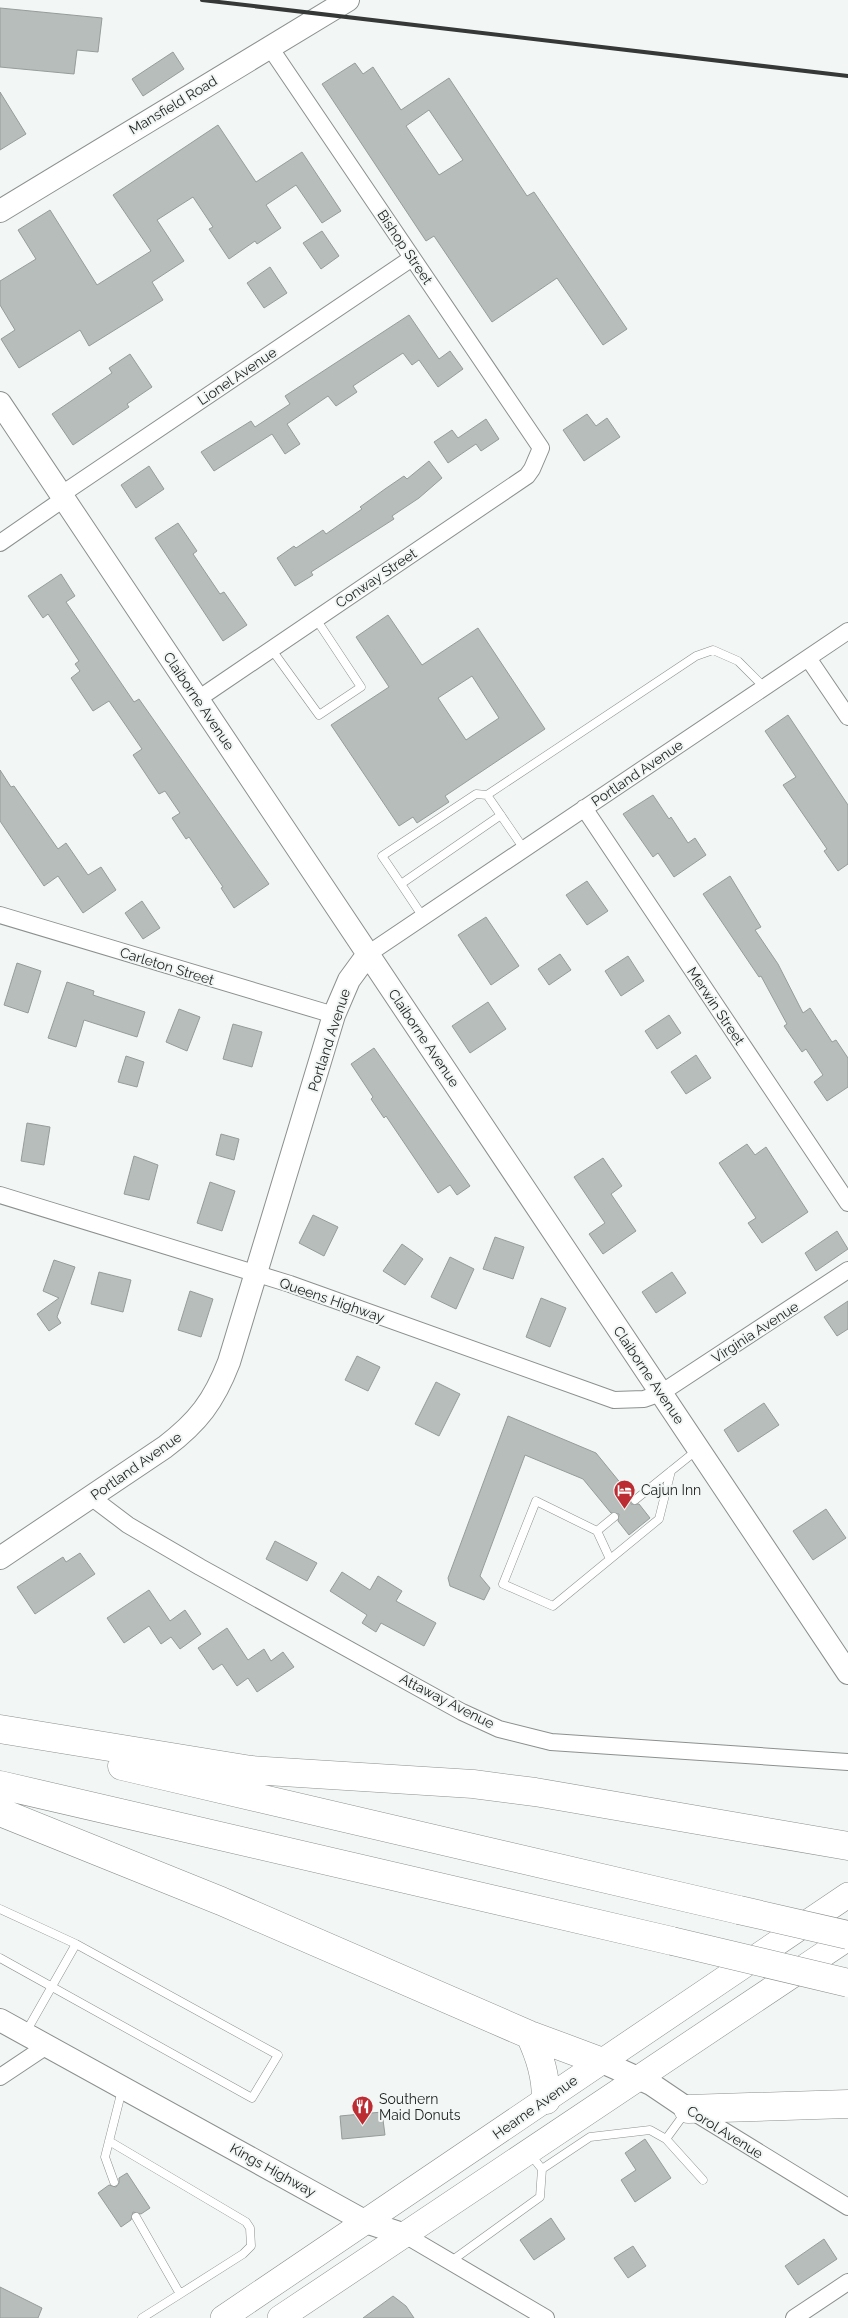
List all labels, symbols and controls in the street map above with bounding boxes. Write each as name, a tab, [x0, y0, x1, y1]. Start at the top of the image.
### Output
street label: Mansfield Road	[126, 72, 220, 138]
street label: Bishop Street	[374, 207, 436, 288]
street label: Lionel Avenue	[195, 344, 279, 408]
street label: Conway Street	[332, 545, 420, 611]
street label: Claiborne Avenue	[160, 649, 238, 753]
street label: Portland Avenue	[588, 736, 686, 810]
street label: Carleton Street	[118, 944, 216, 988]
street label: Merwin Street	[684, 964, 748, 1048]
street label: Claiborne Avenue	[385, 986, 463, 1090]
street label: Portland Avenue	[305, 987, 353, 1093]
street label: Queens Highway	[277, 1275, 387, 1326]
street label: Virginia Avenue	[709, 1298, 801, 1366]
street label: Claiborne Avenue	[610, 1323, 688, 1427]
street label: Portland Avenue	[88, 1429, 184, 1503]
hotel icon: Cajun Inn	[613, 1478, 637, 1509]
place label: Cajun Inn	[641, 1482, 701, 1498]
street label: Attaway Avenue	[397, 1670, 497, 1732]
street label: Hearne Avenue	[490, 2072, 580, 2142]
place label: Southern Maid Donuts	[379, 2091, 461, 2123]
restaurant icon: Southern Maid Donuts	[351, 2095, 375, 2126]
street label: Corol Avenue	[684, 2102, 766, 2162]
street label: Kings Highway	[227, 2140, 319, 2200]

